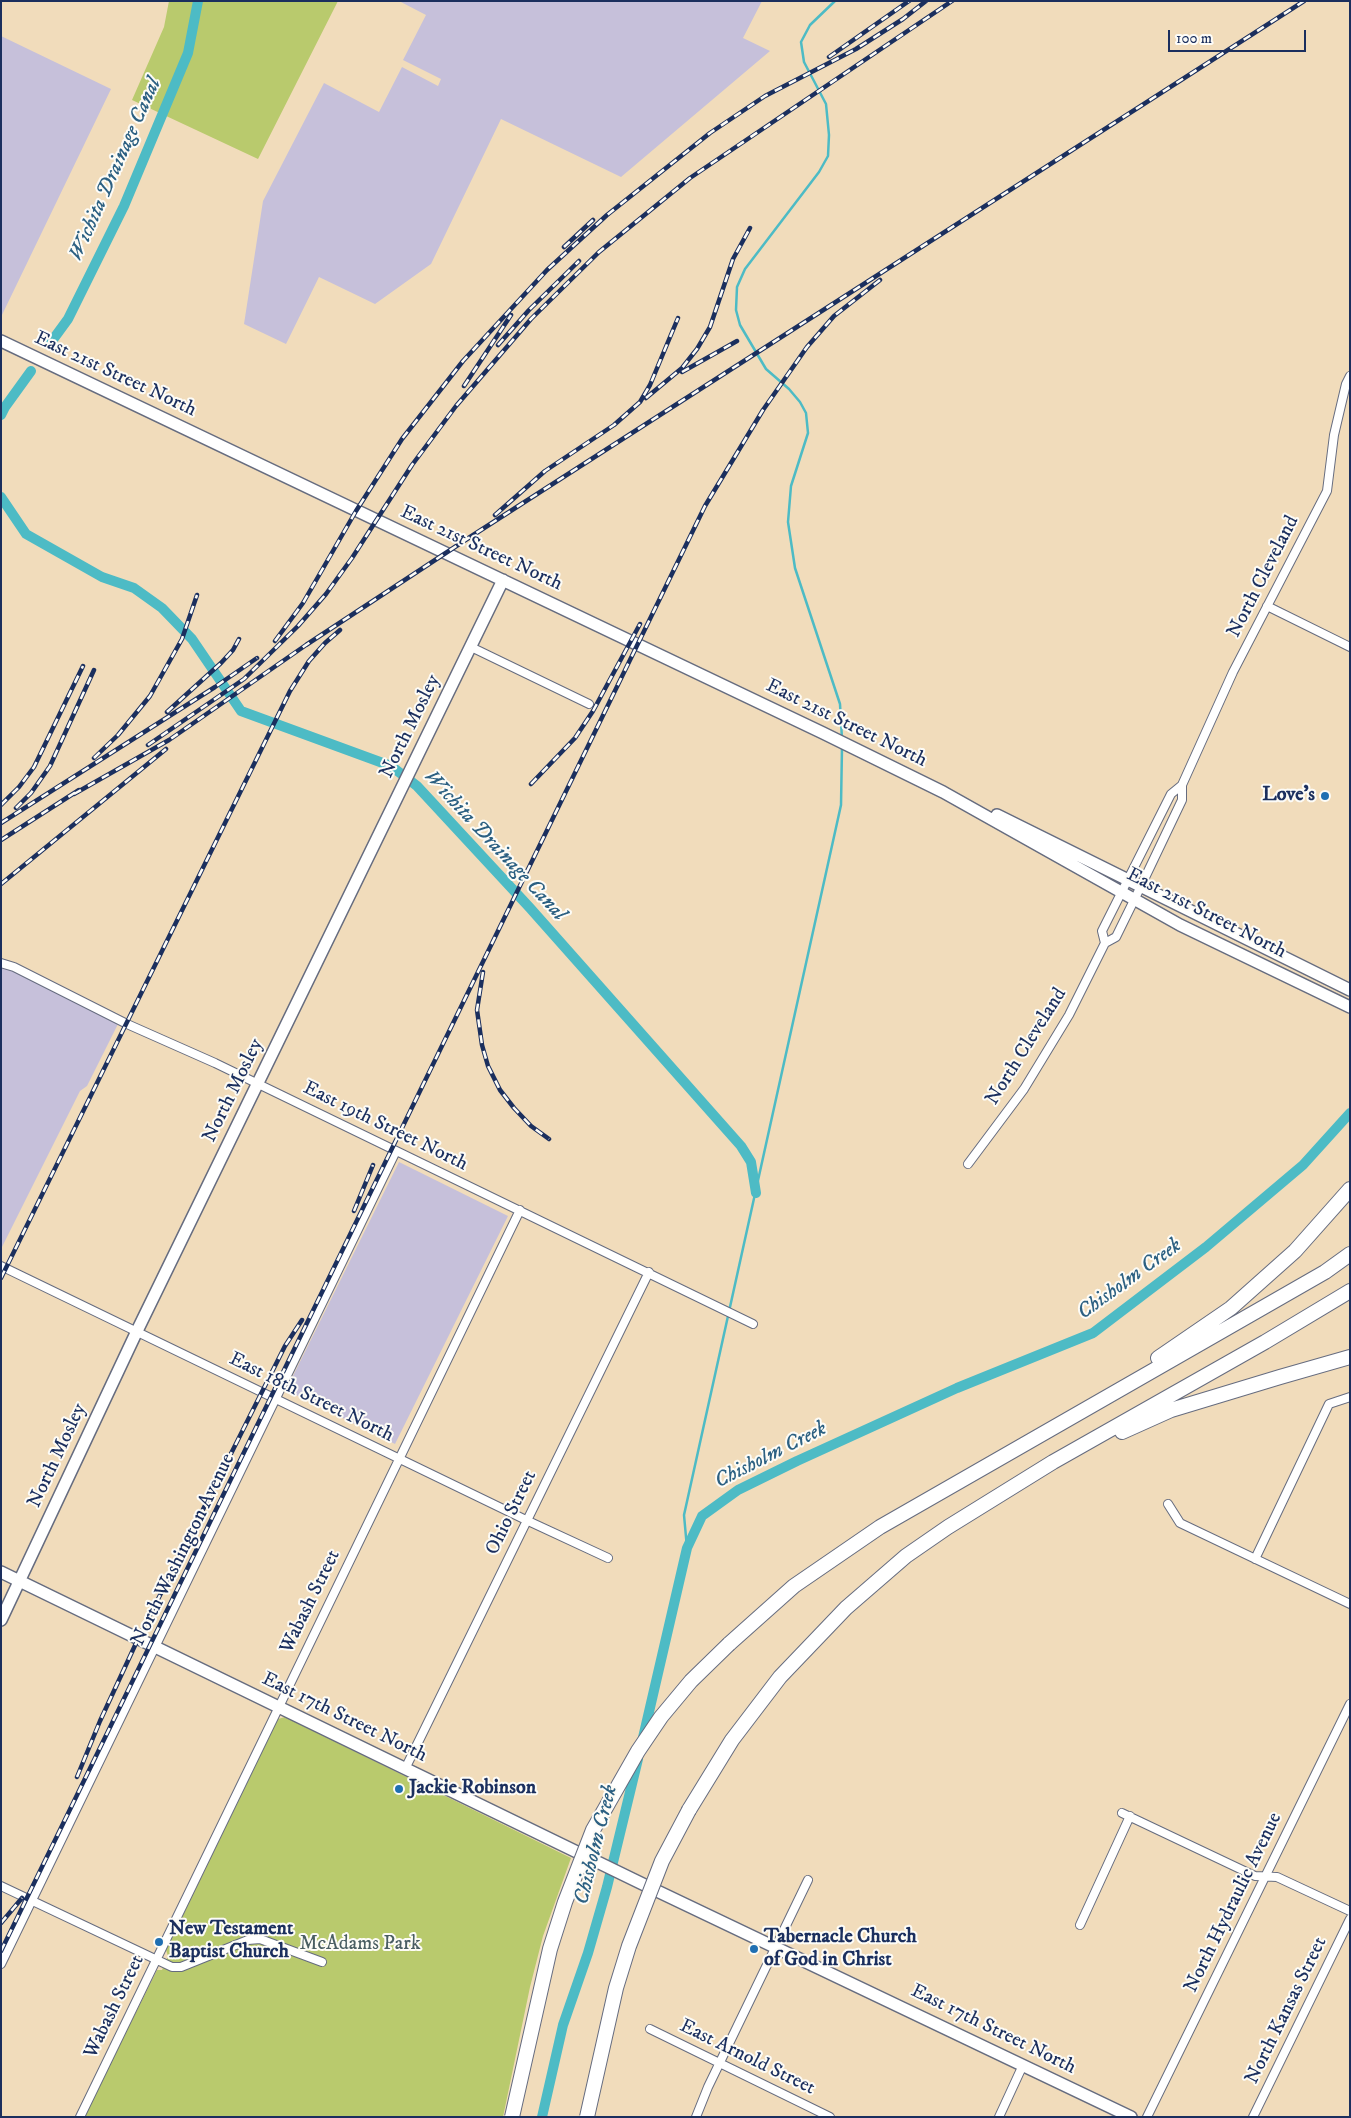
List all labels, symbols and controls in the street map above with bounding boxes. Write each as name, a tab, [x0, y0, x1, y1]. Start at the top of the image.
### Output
scale bar	[1171, 20, 1308, 52]
text: 100 m	[1176, 29, 1212, 48]
water label: Wichita Drainage Canal	[64, 75, 168, 265]
street label: East 21st Street North	[30, 327, 200, 423]
street label: East 21st Street North	[396, 501, 566, 597]
street label: North Cleveland	[1223, 512, 1305, 642]
street label: North Mosley	[376, 671, 446, 783]
street label: East 21st Street North	[762, 675, 930, 773]
water label: Wichita Drainage Canal	[417, 765, 571, 927]
place label: Love's	[1262, 784, 1315, 808]
marker: Love's	[1319, 790, 1331, 802]
street label: East 21st Street North	[1122, 863, 1290, 965]
street label: North Cleveland	[981, 984, 1073, 1110]
street label: North Mosley	[199, 1035, 269, 1147]
street label: East 19th Street North	[299, 1077, 471, 1177]
water label: Chisholm Creek	[1073, 1234, 1187, 1326]
street label: East 18th Street North	[225, 1348, 397, 1448]
street label: North Mosley	[23, 1400, 93, 1512]
water label: Chisholm Creek	[711, 1417, 831, 1495]
street label: North Washington Avenue	[127, 1450, 241, 1650]
street label: Ohio Street	[481, 1467, 543, 1559]
street label: Wabash Street	[276, 1546, 346, 1658]
street label: East 17th Street North	[258, 1668, 430, 1768]
place label: Jackie Robinson	[409, 1777, 536, 1801]
marker: Jackie Robinson	[393, 1783, 405, 1795]
water label: Chisholm Creek	[570, 1783, 624, 1907]
street label: North Hydraulic Avenue	[1180, 1809, 1288, 1997]
place label: New Testament Baptist Church	[169, 1918, 293, 1965]
place label: Tabernacle Church of God in Christ	[764, 1926, 917, 1973]
park label: McAdams Park	[299, 1933, 421, 1957]
street label: North Kansas Street	[1241, 1934, 1333, 2088]
marker: New Testament Baptist Church	[153, 1936, 165, 1948]
marker: Tabernacle Church of God in Christ	[748, 1943, 760, 1955]
street label: Wabash Street	[80, 1951, 150, 2063]
street label: East 17th Street North	[907, 1980, 1079, 2080]
street label: East Arnold Street	[675, 2015, 819, 2101]

